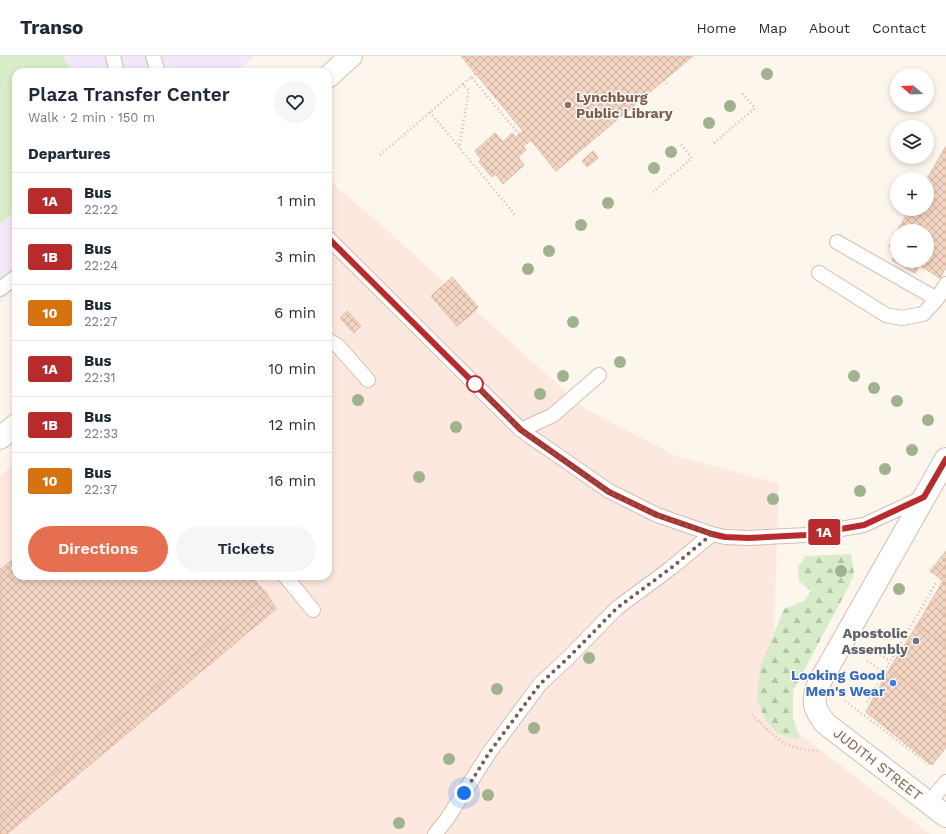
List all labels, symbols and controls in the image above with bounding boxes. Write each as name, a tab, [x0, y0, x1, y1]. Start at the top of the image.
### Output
text: Transo	[20, 16, 84, 39]
text: Home	[696, 20, 736, 36]
text: Map	[758, 20, 787, 36]
text: About	[809, 20, 850, 36]
text: Contact	[872, 20, 926, 36]
north arrow	[890, 68, 934, 112]
map controls	[890, 68, 934, 268]
button: heart	[274, 81, 316, 123]
text: Plaza Transfer Center	[28, 83, 230, 106]
place label: Lynchburg Public Library	[576, 89, 673, 121]
marker: Lynchburg Public Library	[563, 100, 573, 110]
text: Walk · 2 min · 150 m	[28, 110, 155, 125]
button: layers	[890, 120, 934, 164]
text: Departures	[28, 145, 111, 163]
button: +	[890, 172, 934, 216]
text: Bus	[84, 184, 112, 202]
text: 1 min	[277, 192, 316, 210]
text: 1A	[42, 193, 58, 209]
text: 22:22	[84, 202, 118, 217]
button: −	[890, 224, 934, 268]
text: Bus	[84, 240, 112, 258]
text: 3 min	[275, 248, 316, 266]
text: 1B	[42, 249, 58, 265]
text: 22:24	[84, 258, 118, 273]
text: Bus	[84, 296, 112, 314]
text: 6 min	[274, 304, 316, 322]
text: 10	[42, 305, 58, 321]
text: 22:27	[84, 314, 118, 329]
text: Bus	[84, 352, 112, 370]
text: 10 min	[268, 360, 316, 378]
text: 1A	[42, 361, 58, 377]
text: 22:31	[84, 370, 116, 385]
unlabelled marker	[466, 375, 484, 393]
text: Bus	[84, 408, 112, 426]
text: 12 min	[269, 416, 316, 434]
text: 1B	[42, 417, 58, 433]
text: 22:33	[84, 426, 118, 441]
text: Bus	[84, 464, 112, 482]
text: 16 min	[268, 472, 316, 490]
text: 10	[42, 473, 58, 489]
text: 22:37	[84, 482, 117, 497]
line badge: 1A	[806, 519, 842, 545]
text: 1A	[816, 524, 832, 540]
button: Directions	[28, 526, 168, 572]
button: Tickets	[176, 526, 316, 572]
place label: Apostolic Assembly	[841, 625, 908, 657]
marker: Apostolic Assembly	[911, 636, 921, 646]
place label: Looking Good Men's Wear	[791, 667, 885, 699]
marker: Looking Good Men's Wear	[888, 678, 898, 688]
street label: JUDITH STREET	[830, 724, 926, 804]
your location	[454, 783, 474, 803]

